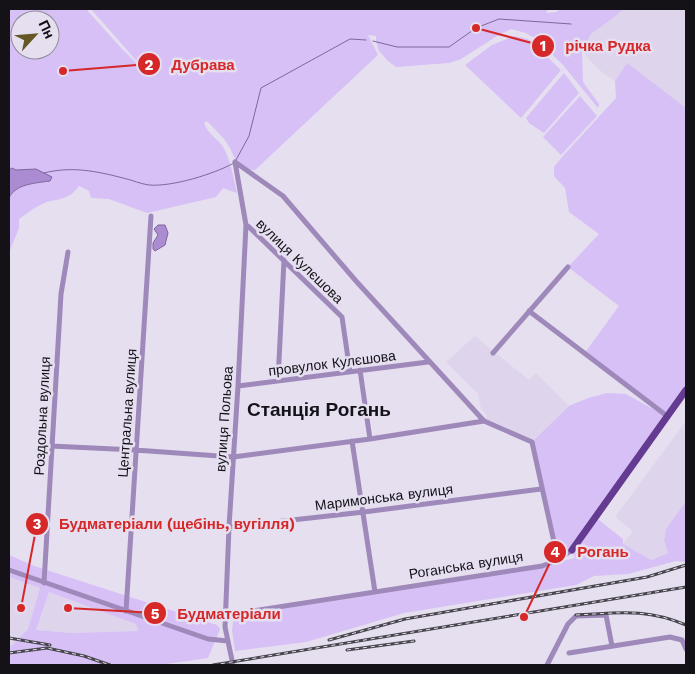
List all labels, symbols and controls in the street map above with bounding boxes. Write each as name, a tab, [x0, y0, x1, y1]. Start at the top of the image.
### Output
north arrow	[10, 10, 60, 60]
text: Пн	[35, 17, 58, 41]
callout: річка Рудка	[530, 31, 661, 61]
text: 1	[540, 37, 546, 55]
text: річка Рудка	[565, 37, 651, 55]
callout: Дубрава	[136, 49, 245, 79]
text: 2	[145, 56, 154, 74]
text: Дубрава	[171, 56, 235, 74]
street label: вулиця Кулєшова	[253, 215, 347, 307]
street label: провулок Кулєшова	[267, 347, 397, 379]
street label: Центральна вулиця	[115, 348, 139, 478]
street label: Роздольна вулиця	[31, 356, 53, 476]
street label: вулиця Польова	[212, 365, 236, 472]
district label: Станція Рогань	[247, 398, 391, 421]
street label: Маримонська вулиця	[314, 481, 454, 513]
callout: Будматеріали (щебінь, вугілля)	[24, 509, 305, 539]
text: 3	[33, 515, 42, 533]
text: Будматеріали (щебінь, вугілля)	[59, 515, 295, 533]
callout: Рогань	[543, 537, 639, 567]
text: 4	[550, 543, 560, 561]
text: Рогань	[577, 543, 629, 561]
street label: Роганська вулиця	[408, 548, 524, 582]
callout: Будматеріали	[142, 598, 291, 628]
text: 5	[151, 605, 160, 623]
text: Будматеріали	[177, 605, 281, 623]

